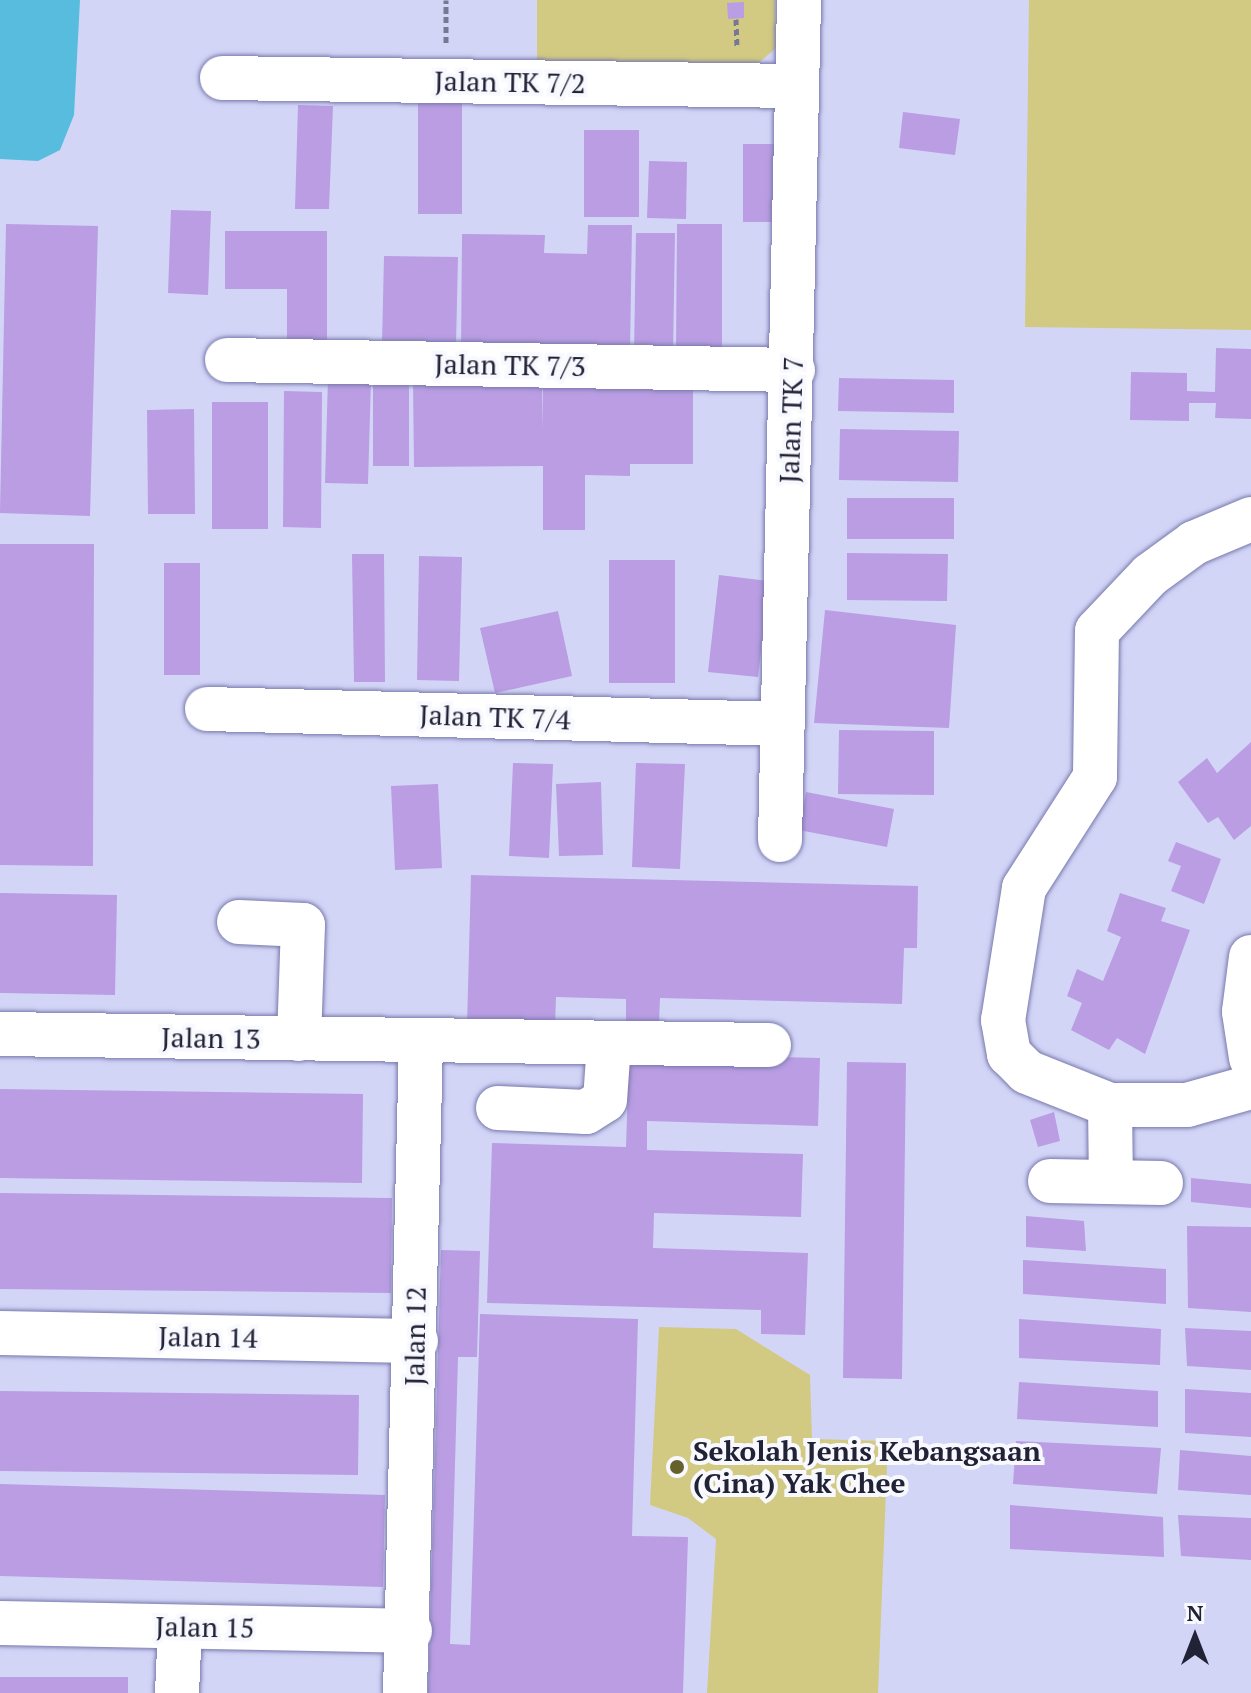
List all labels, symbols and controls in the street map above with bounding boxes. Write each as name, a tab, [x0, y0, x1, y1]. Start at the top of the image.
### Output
street label: Jalan TK 7/2	[434, 64, 586, 100]
street label: Jalan TK 7/3	[434, 347, 586, 383]
street label: Jalan TK 7	[772, 356, 810, 484]
street label: Jalan TK 7/4	[419, 698, 571, 736]
street label: Jalan 13	[161, 1020, 261, 1056]
street label: Jalan 12	[397, 1286, 433, 1386]
street label: Jalan 14	[158, 1319, 258, 1355]
place label: Sekolah Jenis Kebangsaan (Cina) Yak Chee	[693, 1434, 1041, 1500]
marker: Sekolah Jenis Kebangsaan (Cina) Yak Chee	[668, 1458, 686, 1476]
north arrow	[1155, 1597, 1235, 1677]
text: N	[1187, 1598, 1203, 1627]
street label: Jalan 15	[155, 1609, 255, 1645]

